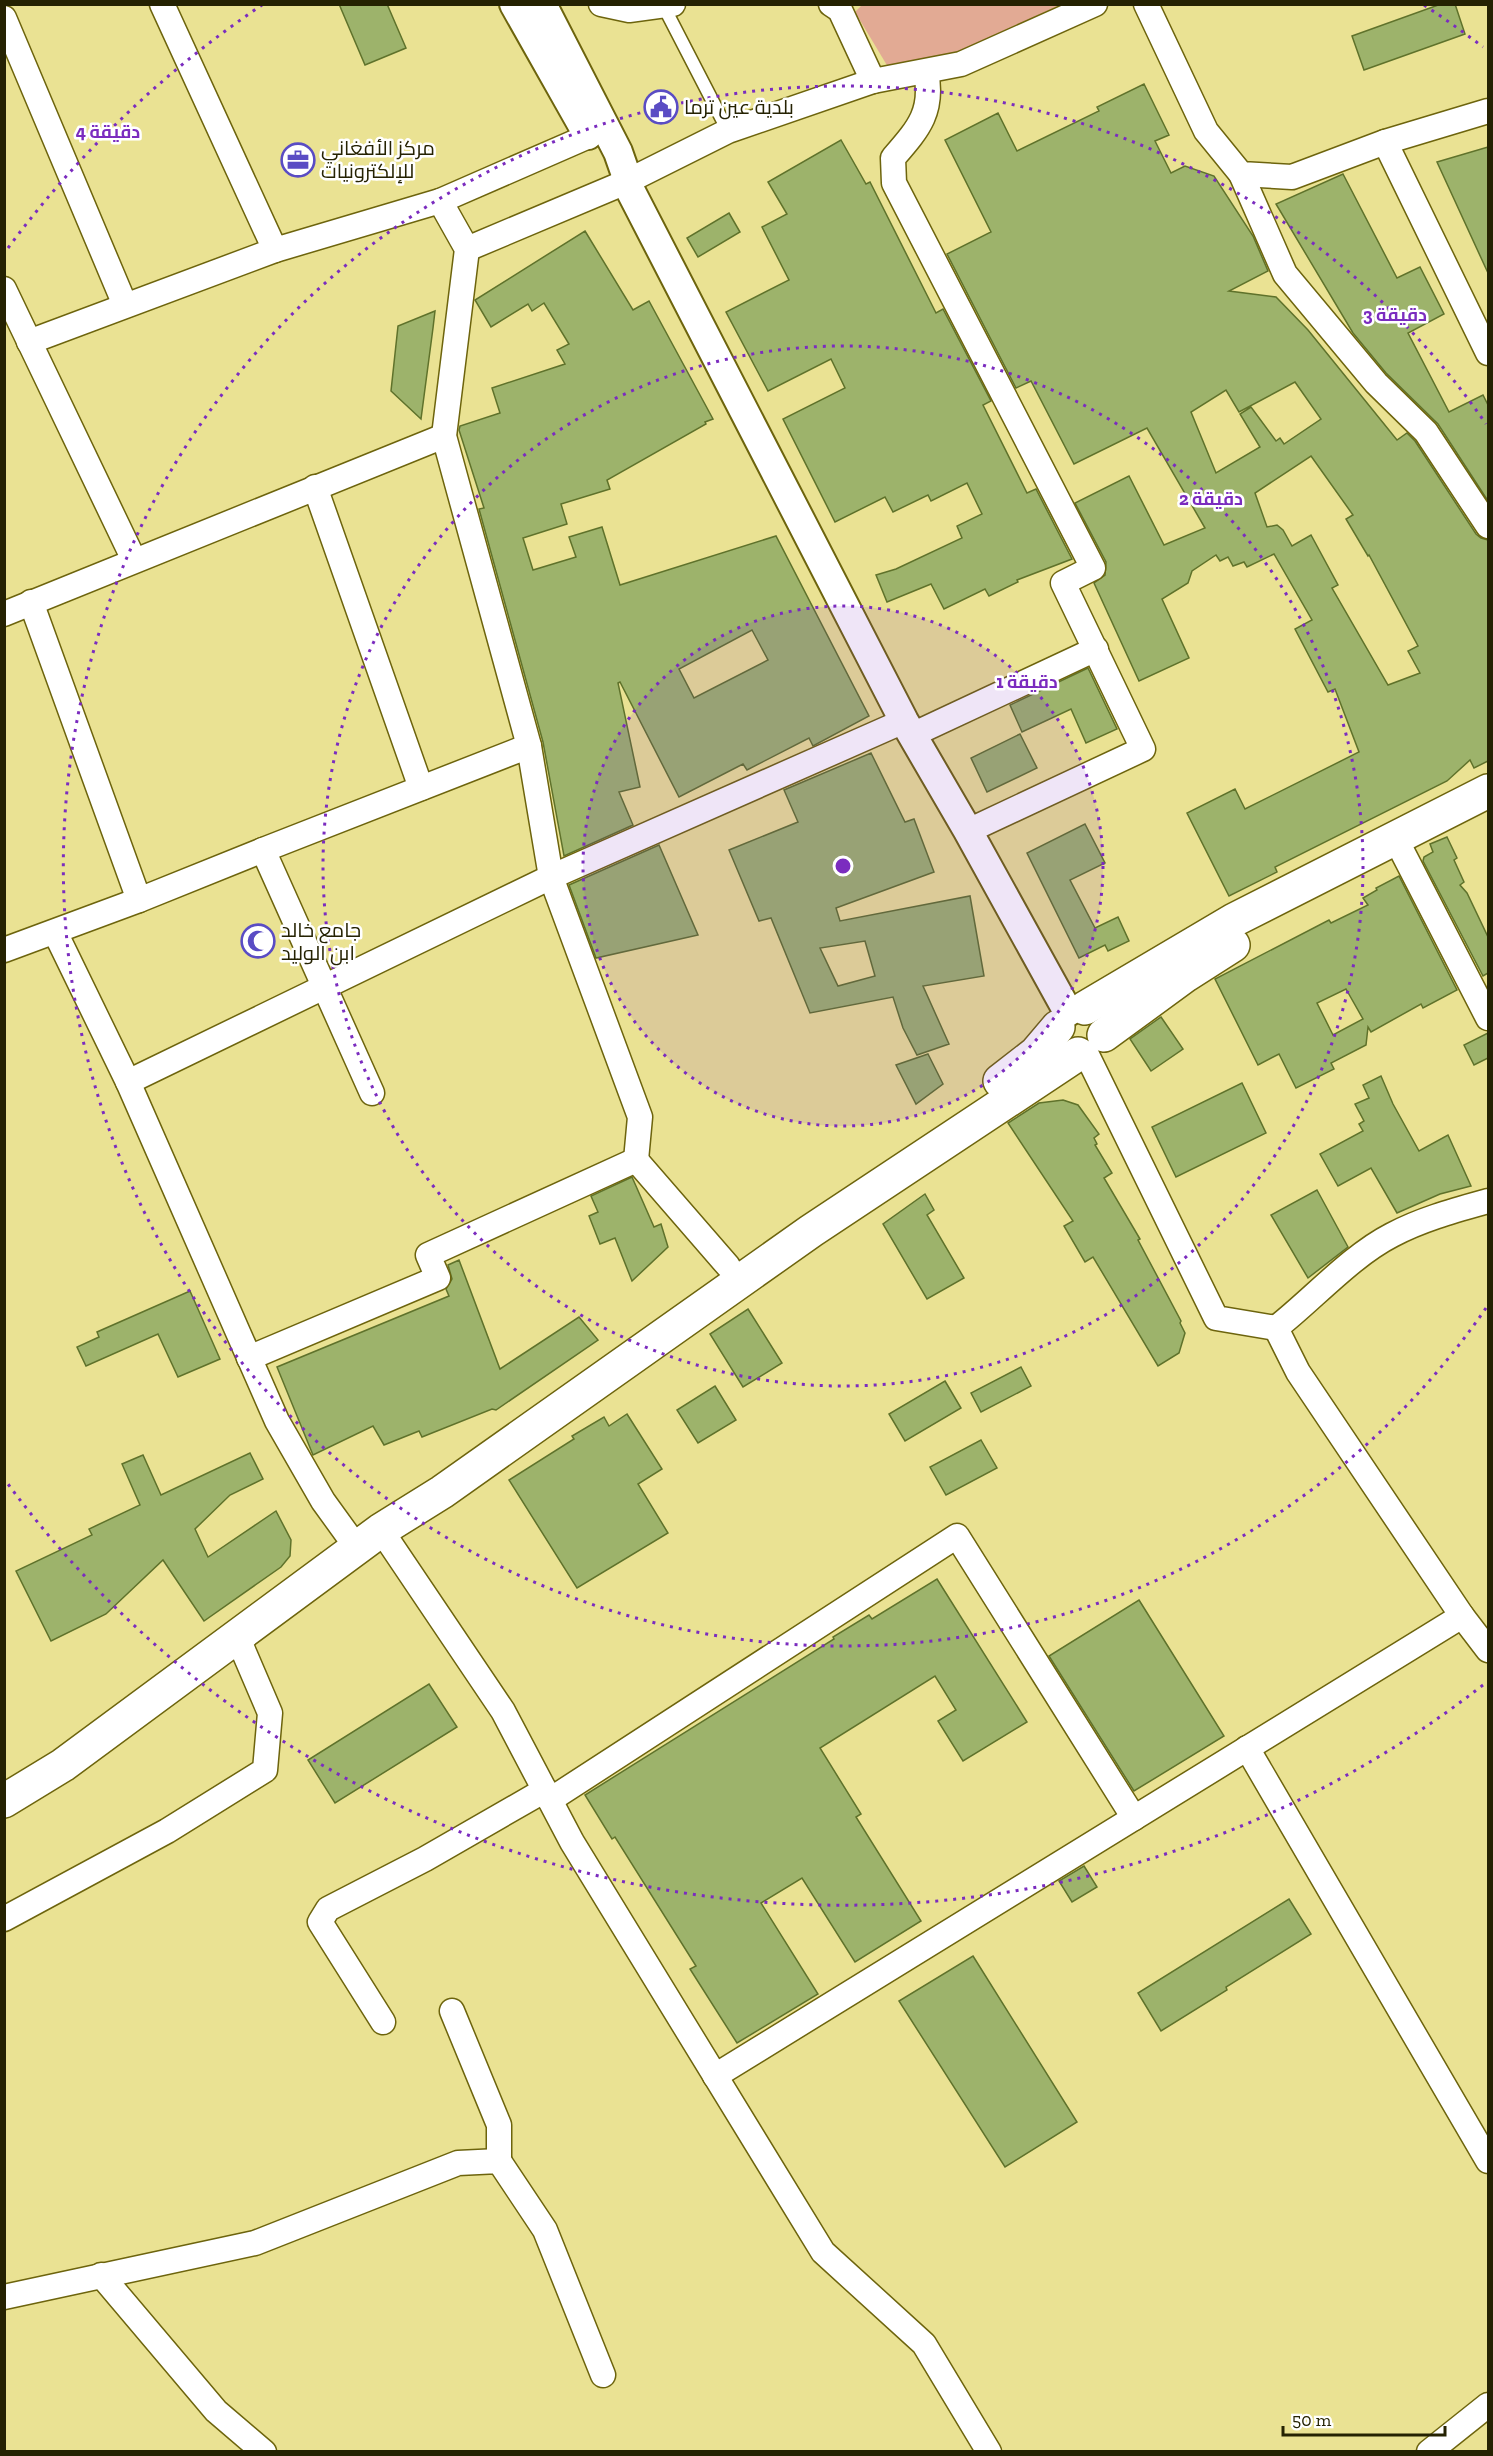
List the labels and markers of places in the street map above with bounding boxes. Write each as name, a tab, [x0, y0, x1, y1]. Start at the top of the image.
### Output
public building icon: بلدية عين ترما	[643, 89, 679, 125]
place label: بلدية عين ترما	[684, 95, 794, 120]
place label: مركز الأفغاني للإلكترونيات	[321, 136, 435, 184]
office icon: مركز الأفغاني للإلكترونيات	[280, 142, 316, 178]
centre of rings	[833, 856, 853, 876]
place label: جامع خالد ابن الوليد	[281, 918, 361, 966]
mosque icon: جامع خالد ابن الوليد	[240, 923, 276, 959]

